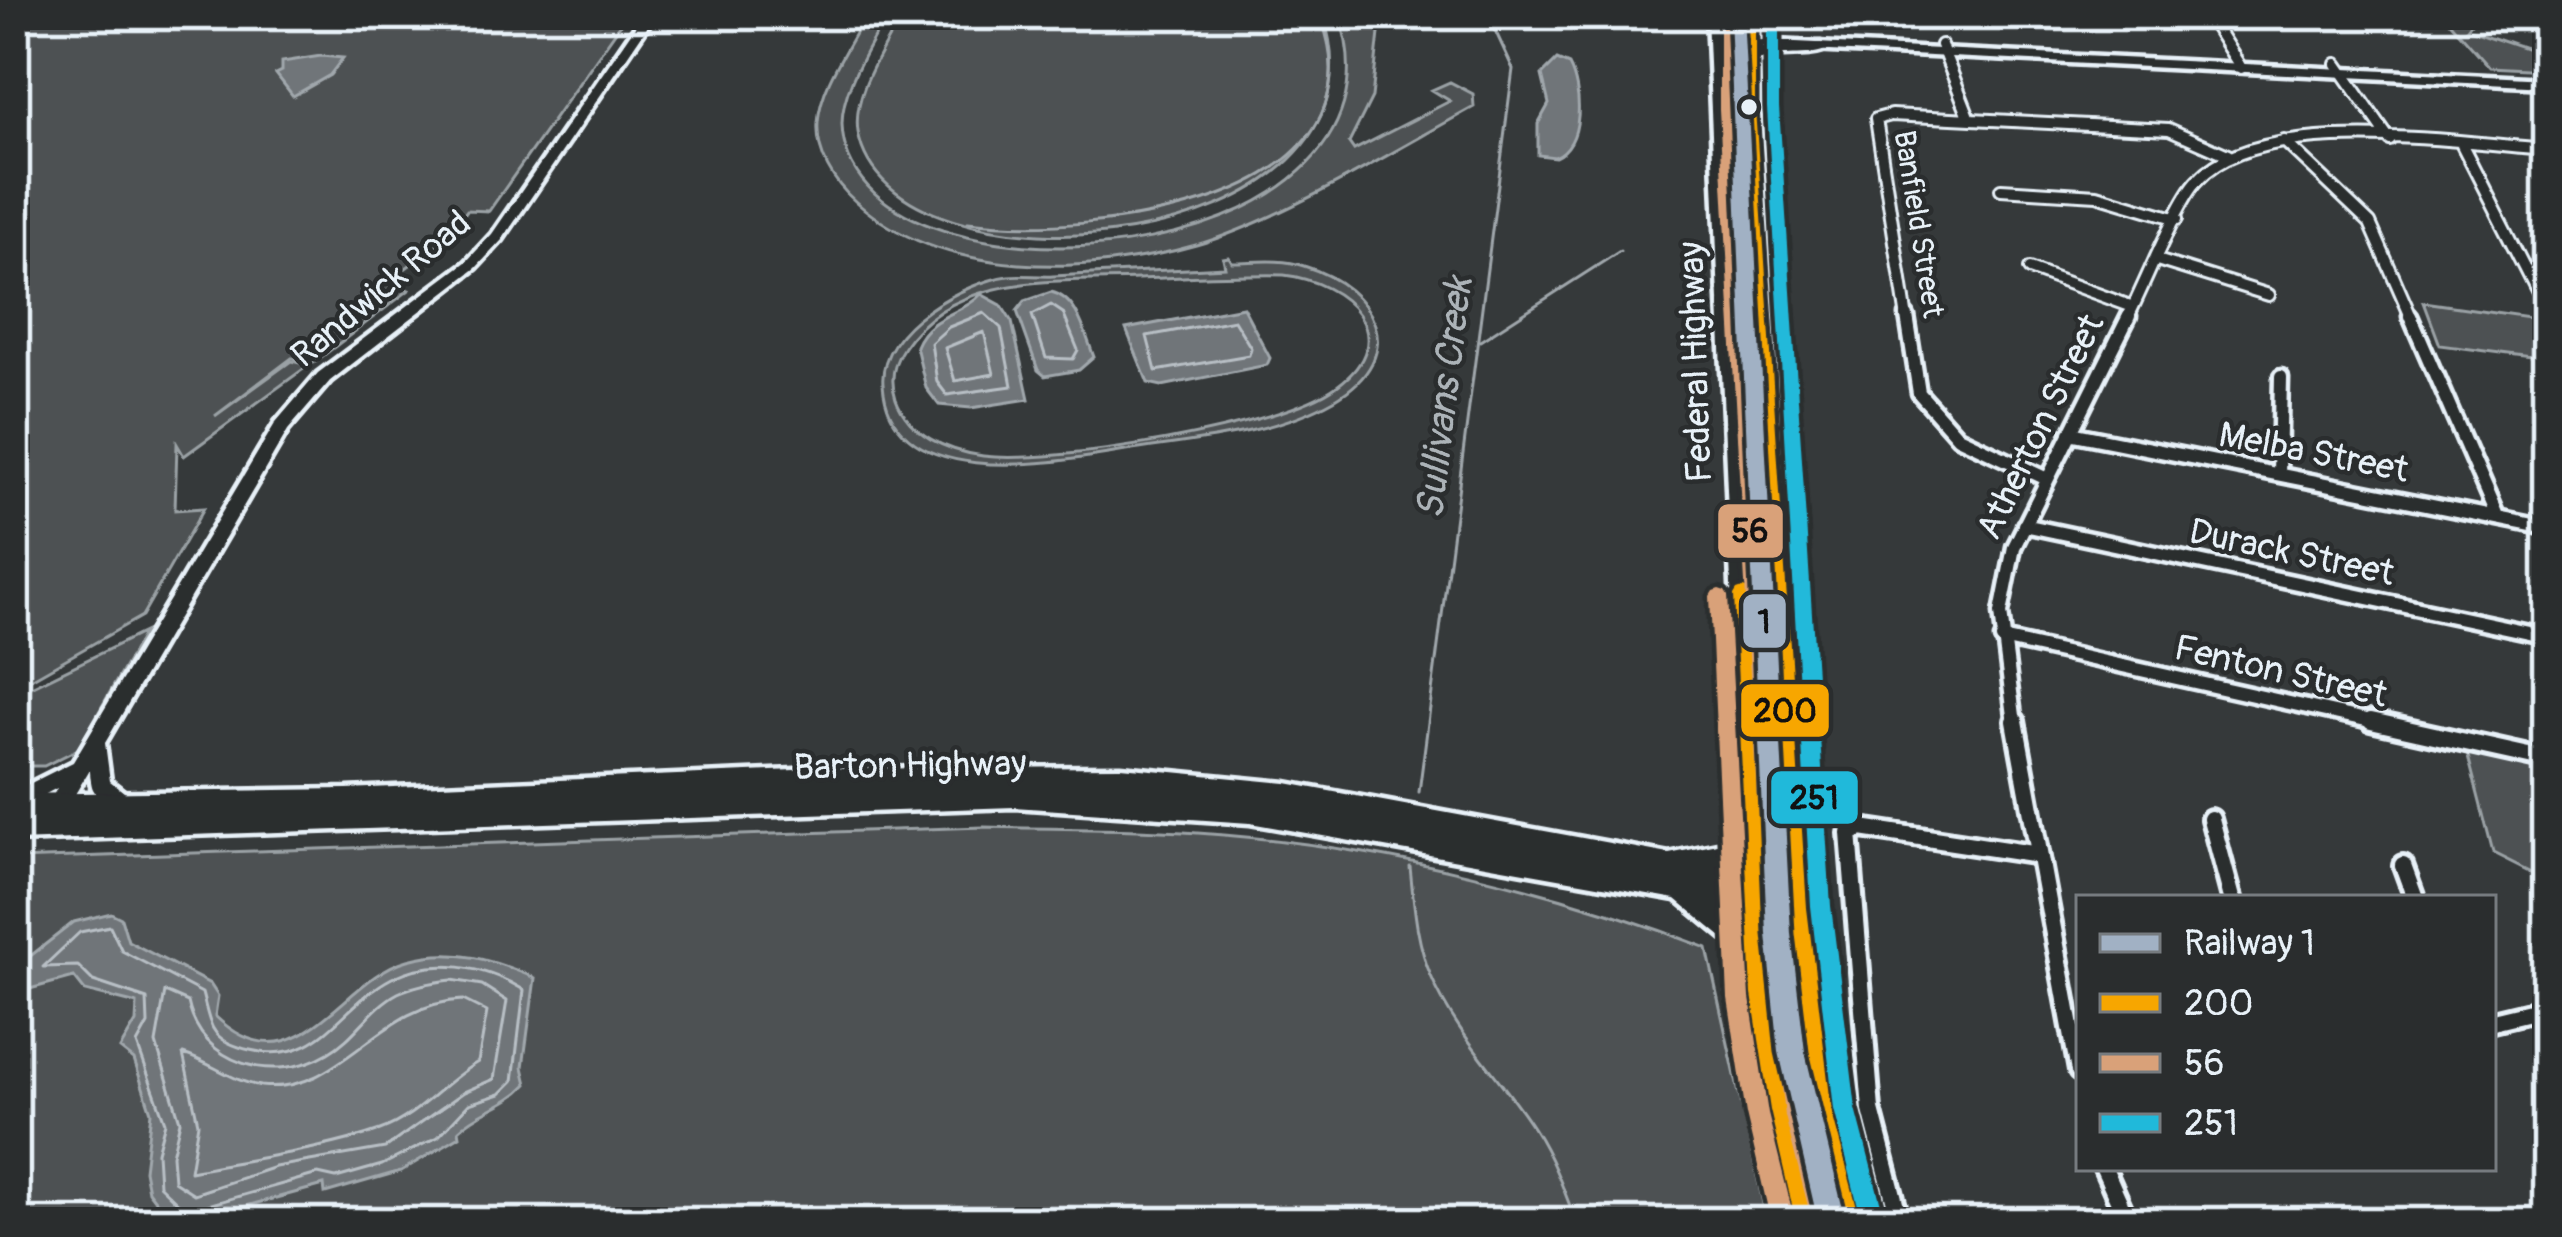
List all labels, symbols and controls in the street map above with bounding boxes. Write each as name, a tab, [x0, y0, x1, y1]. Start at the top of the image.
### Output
unlabelled marker	[1738, 96, 1760, 118]
street label: Banfield Street	[1885, 128, 1952, 321]
street label: Randwick Road	[282, 201, 480, 377]
street label: Federal Highway	[1669, 241, 1722, 483]
water label: Sullivans Creek	[1405, 271, 1484, 522]
street label: Atherton Street	[1967, 306, 2114, 546]
street label: Melba Street	[2215, 412, 2413, 493]
line badge: 56	[1716, 502, 1785, 560]
street label: Durack Street	[2185, 509, 2399, 596]
text: 56	[1731, 511, 1769, 552]
line badge: 1	[1741, 592, 1788, 650]
text: 1	[1758, 602, 1770, 643]
street label: Fenton Street	[2170, 625, 2392, 718]
line badge: 200	[1739, 682, 1831, 739]
text: 200	[1753, 691, 1817, 732]
street label: Barton Highway	[793, 741, 1027, 790]
line badge: 251	[1769, 769, 1860, 826]
text: 251	[1789, 778, 1839, 819]
legend	[2076, 895, 2496, 1171]
text: Railway 1	[2184, 921, 2315, 966]
text: 200	[2184, 981, 2253, 1026]
text: 56	[2184, 1041, 2224, 1086]
text: 251	[2184, 1101, 2238, 1146]

